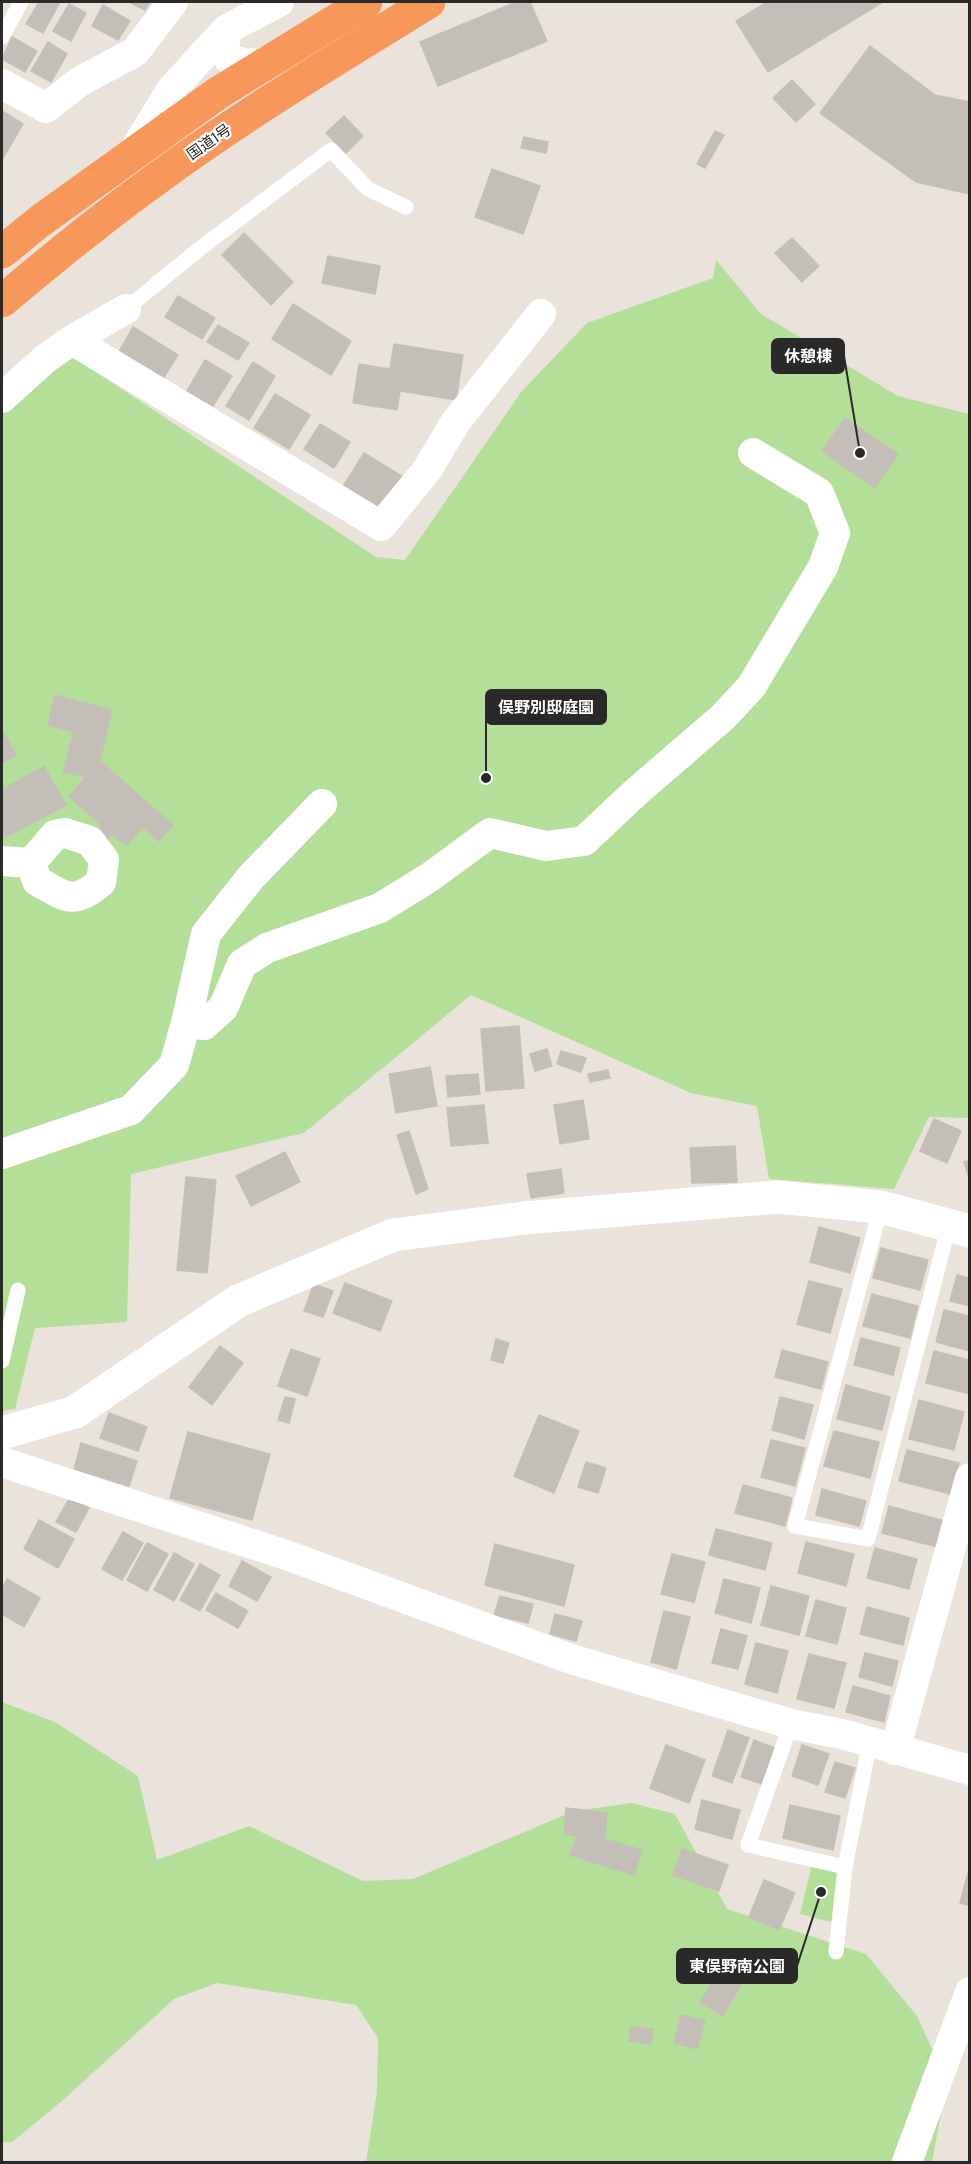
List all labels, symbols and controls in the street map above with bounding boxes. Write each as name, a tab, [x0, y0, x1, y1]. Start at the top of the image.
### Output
street label: 国道1号	[183, 120, 235, 164]
callout: 休憩棟	[772, 339, 844, 373]
text: 休憩棟	[784, 346, 832, 367]
callout: 俣野別邸庭園	[486, 690, 606, 724]
text: 俣野別邸庭園	[498, 697, 594, 718]
callout: 東俣野南公園	[677, 1949, 797, 1983]
text: 東俣野南公園	[689, 1956, 785, 1977]

